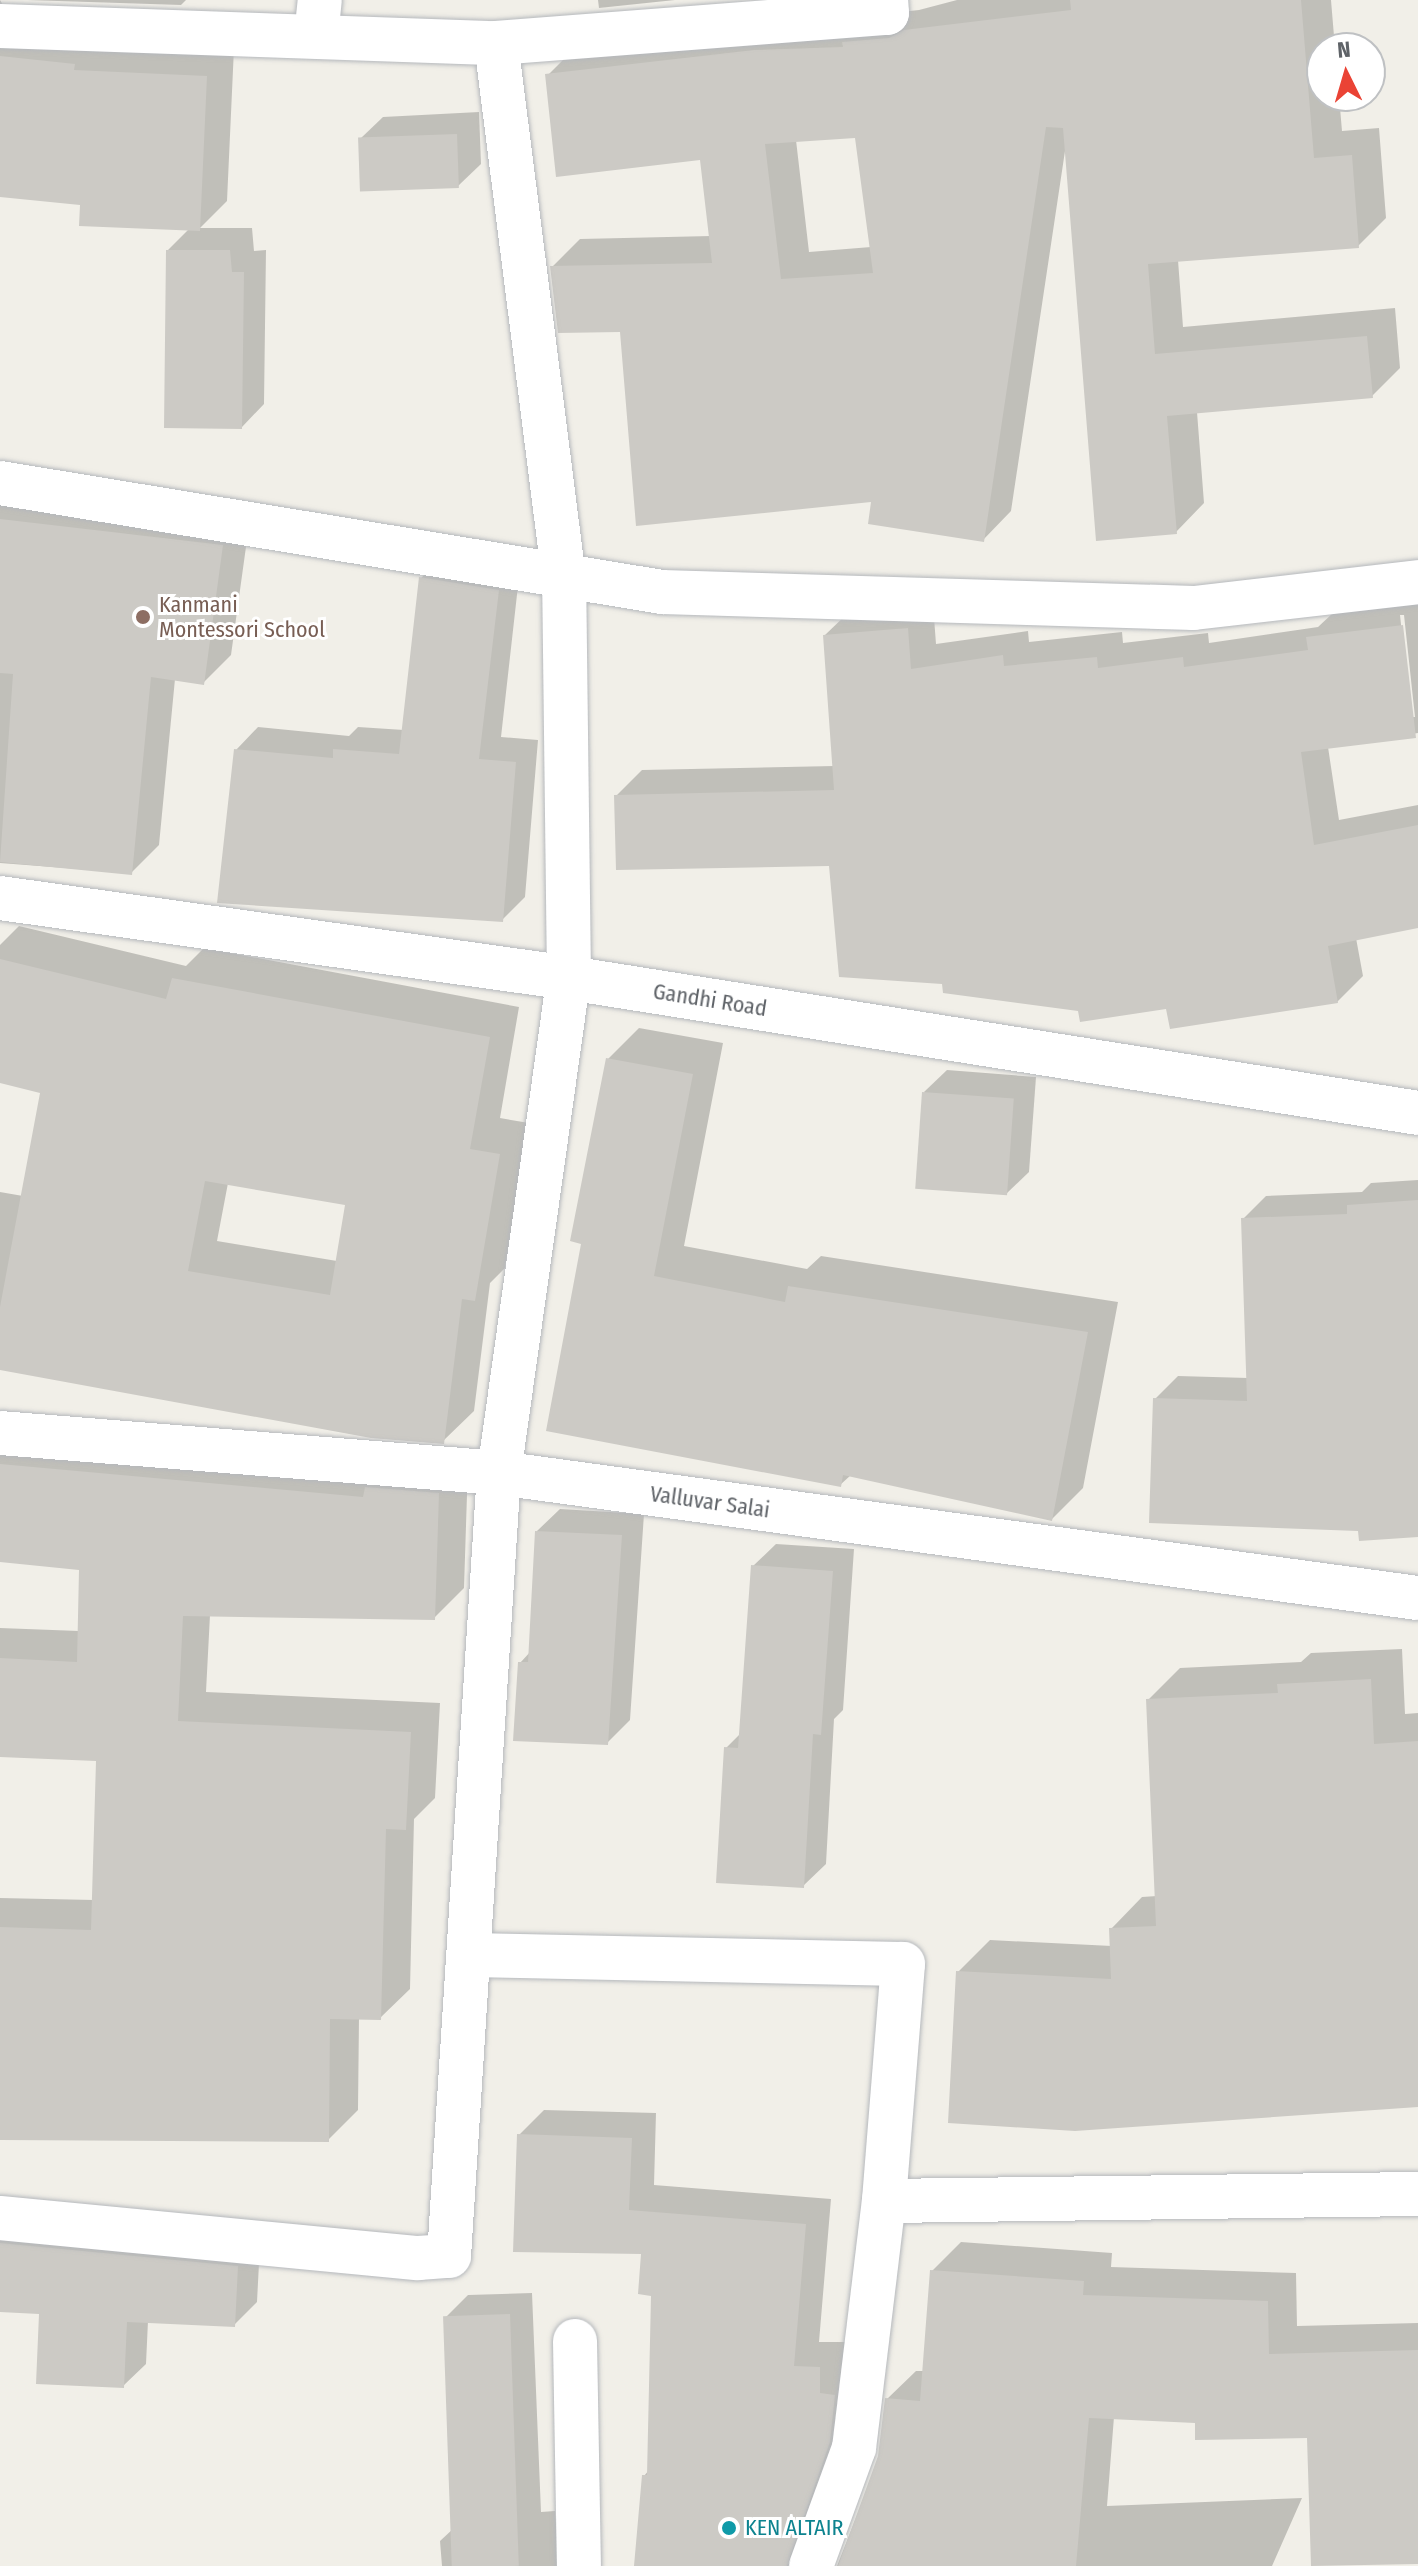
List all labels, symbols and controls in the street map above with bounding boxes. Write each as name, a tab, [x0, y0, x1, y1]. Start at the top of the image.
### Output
north arrow	[1306, 32, 1386, 112]
text: N	[1336, 36, 1352, 64]
place label: Kanmani Montessori School	[159, 591, 325, 642]
marker: Kanmani Montessori School	[134, 608, 152, 626]
street label: Gandhi Road	[651, 978, 769, 1022]
street label: Valluvar Salai	[648, 1481, 772, 1523]
place label: KEN ALTAIR	[745, 2515, 843, 2541]
marker: KEN ALTAIR	[720, 2519, 738, 2537]

